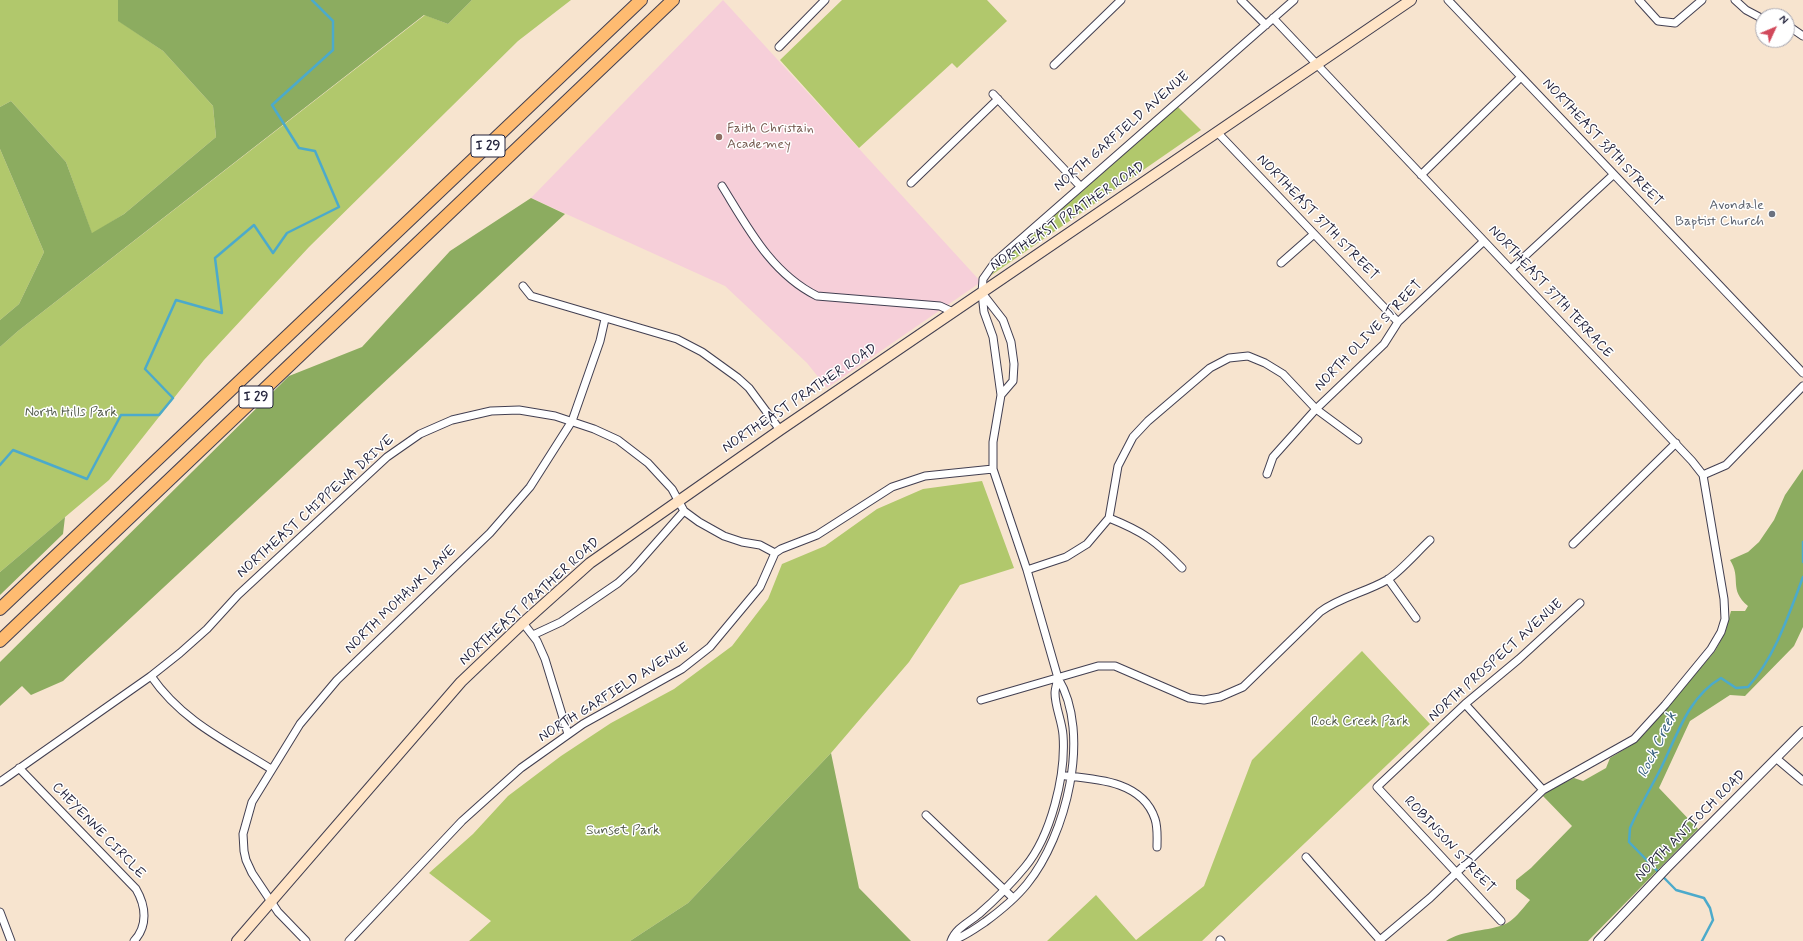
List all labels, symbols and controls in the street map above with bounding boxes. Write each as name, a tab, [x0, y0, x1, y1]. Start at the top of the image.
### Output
north arrow	[1755, 8, 1795, 48]
text: N	[1775, 13, 1790, 28]
street label: NORTH GARFIELD AVENUE	[1051, 69, 1193, 195]
street label: NORTHEAST 38TH STREET	[1538, 75, 1666, 211]
place label: Faith Christain Academey	[727, 121, 814, 154]
marker: Faith Christain Academey	[714, 132, 724, 142]
road number: I 29	[471, 135, 505, 157]
street label: NORTHEAST 37TH STREET	[1252, 152, 1382, 284]
street label: NORTHEAST PRATHER ROAD	[987, 159, 1149, 275]
place label: Avondale Baptist Church	[1675, 198, 1764, 230]
marker: Avondale Baptist Church	[1767, 209, 1777, 219]
street label: NORTHEAST 37TH TERRACE	[1484, 222, 1616, 362]
street label: NORTH OLIVE STREET	[1312, 277, 1426, 395]
street label: NORTHEAST PRATHER ROAD	[719, 341, 881, 457]
road number: I 29	[239, 386, 273, 408]
park label: North Hills Park	[25, 405, 117, 421]
street label: NORTHEAST CHIPPEWA DRIVE	[234, 432, 398, 582]
street label: NORTHEAST PRATHER ROAD	[456, 535, 604, 669]
street label: NORTH MOHAWK LANE	[342, 542, 460, 658]
street label: NORTH PROSPECT AVENUE	[1425, 596, 1567, 726]
street label: NORTH GARFIELD AVENUE	[536, 640, 692, 746]
water label: Rock Creek	[1634, 709, 1682, 781]
park label: Rock Creek Park	[1311, 714, 1409, 730]
street label: NORTH ANTIOCH ROAD	[1632, 767, 1750, 885]
street label: CHEYENNE CIRCLE	[48, 779, 148, 883]
street label: ROBINSON STREET	[1400, 793, 1498, 897]
park label: Sunset Park	[586, 823, 660, 839]

